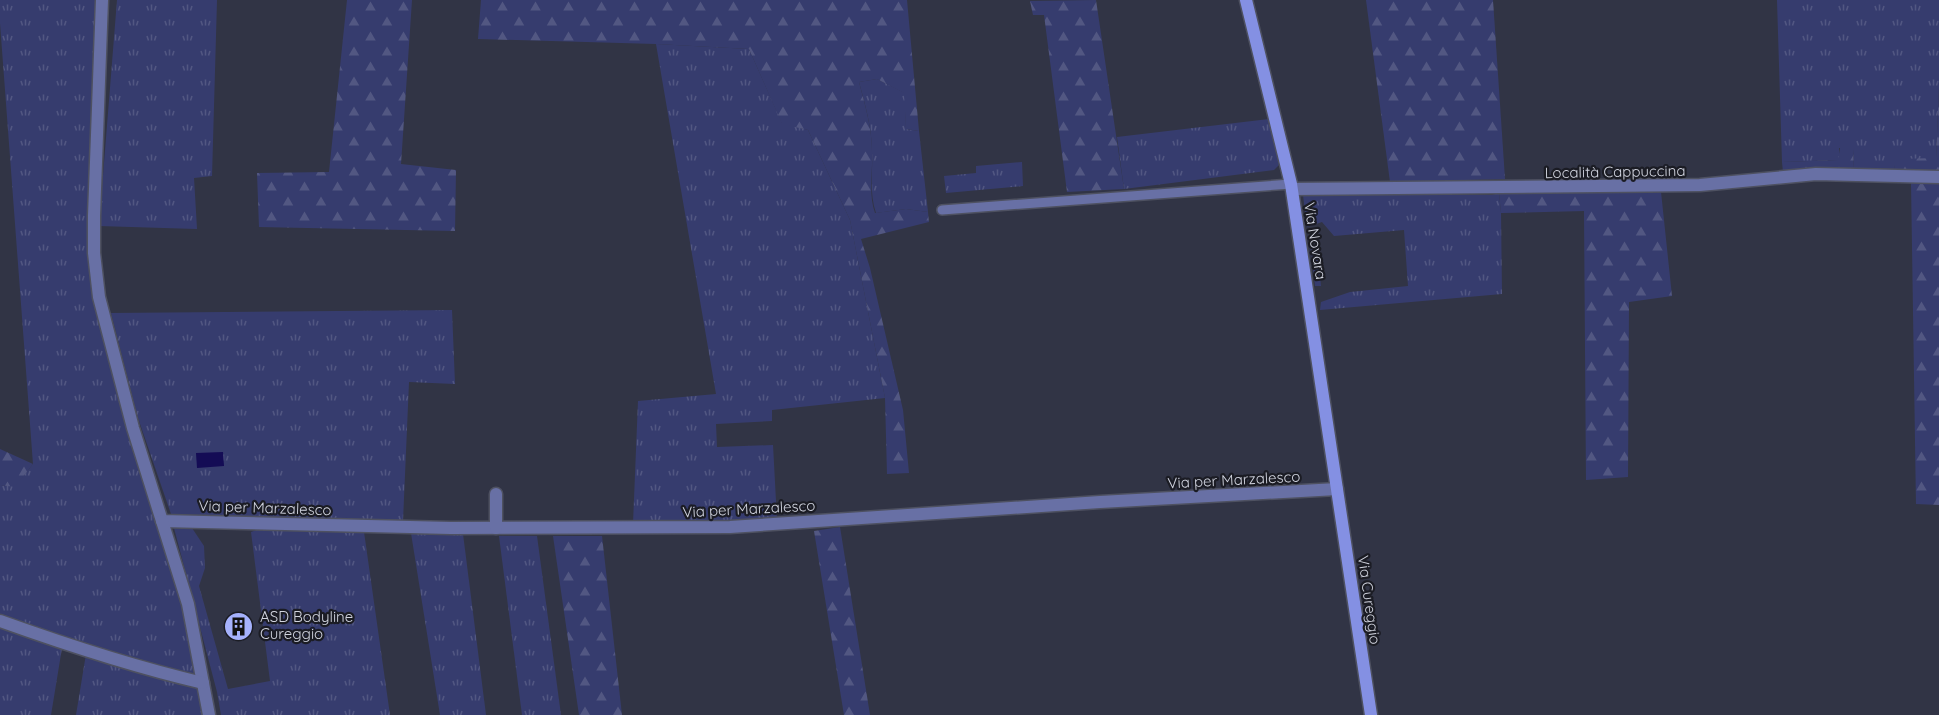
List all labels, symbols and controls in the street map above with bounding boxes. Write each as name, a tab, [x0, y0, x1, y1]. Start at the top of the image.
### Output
street label: Località Cappuccina	[1544, 161, 1686, 182]
street label: Via Novara	[1300, 201, 1331, 281]
street label: Via per Marzalesco	[1167, 467, 1301, 492]
street label: Via per Marzalesco	[198, 496, 332, 519]
street label: Via per Marzalesco	[682, 496, 816, 521]
street label: Via Cureggio	[1354, 554, 1385, 646]
place label: ASD Bodyline Cureggio	[260, 607, 353, 643]
building icon: ASD Bodyline Cureggio	[223, 610, 255, 642]

